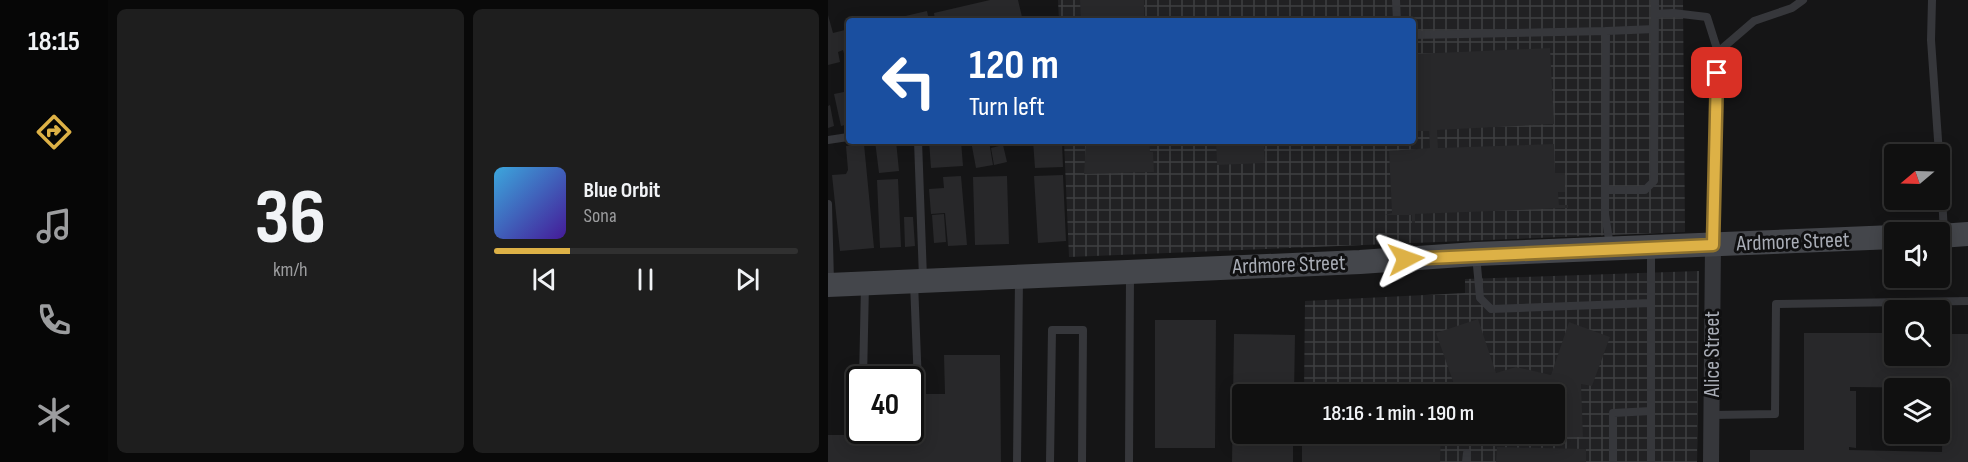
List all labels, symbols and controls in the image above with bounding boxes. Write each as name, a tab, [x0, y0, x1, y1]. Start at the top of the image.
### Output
text: 18:15	[28, 26, 80, 58]
text: 120 m	[969, 40, 1059, 91]
icon: left	[870, 42, 948, 120]
pin	[1691, 47, 1742, 98]
icon: arrive	[1700, 56, 1733, 89]
text: Turn left	[969, 91, 1045, 123]
icon: directions	[33, 111, 75, 153]
north arrow	[1884, 144, 1950, 210]
map controls	[1884, 144, 1950, 444]
text: 36	[254, 172, 326, 265]
text: Blue Orbit	[584, 177, 660, 204]
text: Sona	[584, 204, 617, 228]
icon: music	[33, 205, 75, 247]
button: sound	[1884, 222, 1950, 288]
position arrow	[1374, 227, 1438, 291]
street label: Ardmore Street	[1735, 227, 1850, 257]
street label: Ardmore Street	[1231, 250, 1346, 280]
text: km/h	[273, 258, 308, 282]
icon: previous	[528, 263, 561, 296]
icon: pause	[629, 263, 662, 296]
icon: next	[731, 263, 764, 296]
icon: phone	[33, 299, 75, 341]
button: search	[1884, 300, 1950, 366]
street label: Alice Street	[1699, 311, 1726, 398]
speed limit sign: 40	[846, 366, 924, 444]
button: layers	[1884, 378, 1950, 444]
icon: climate	[33, 394, 75, 436]
text: 18:16 · 1 min · 190 m	[1323, 400, 1474, 427]

